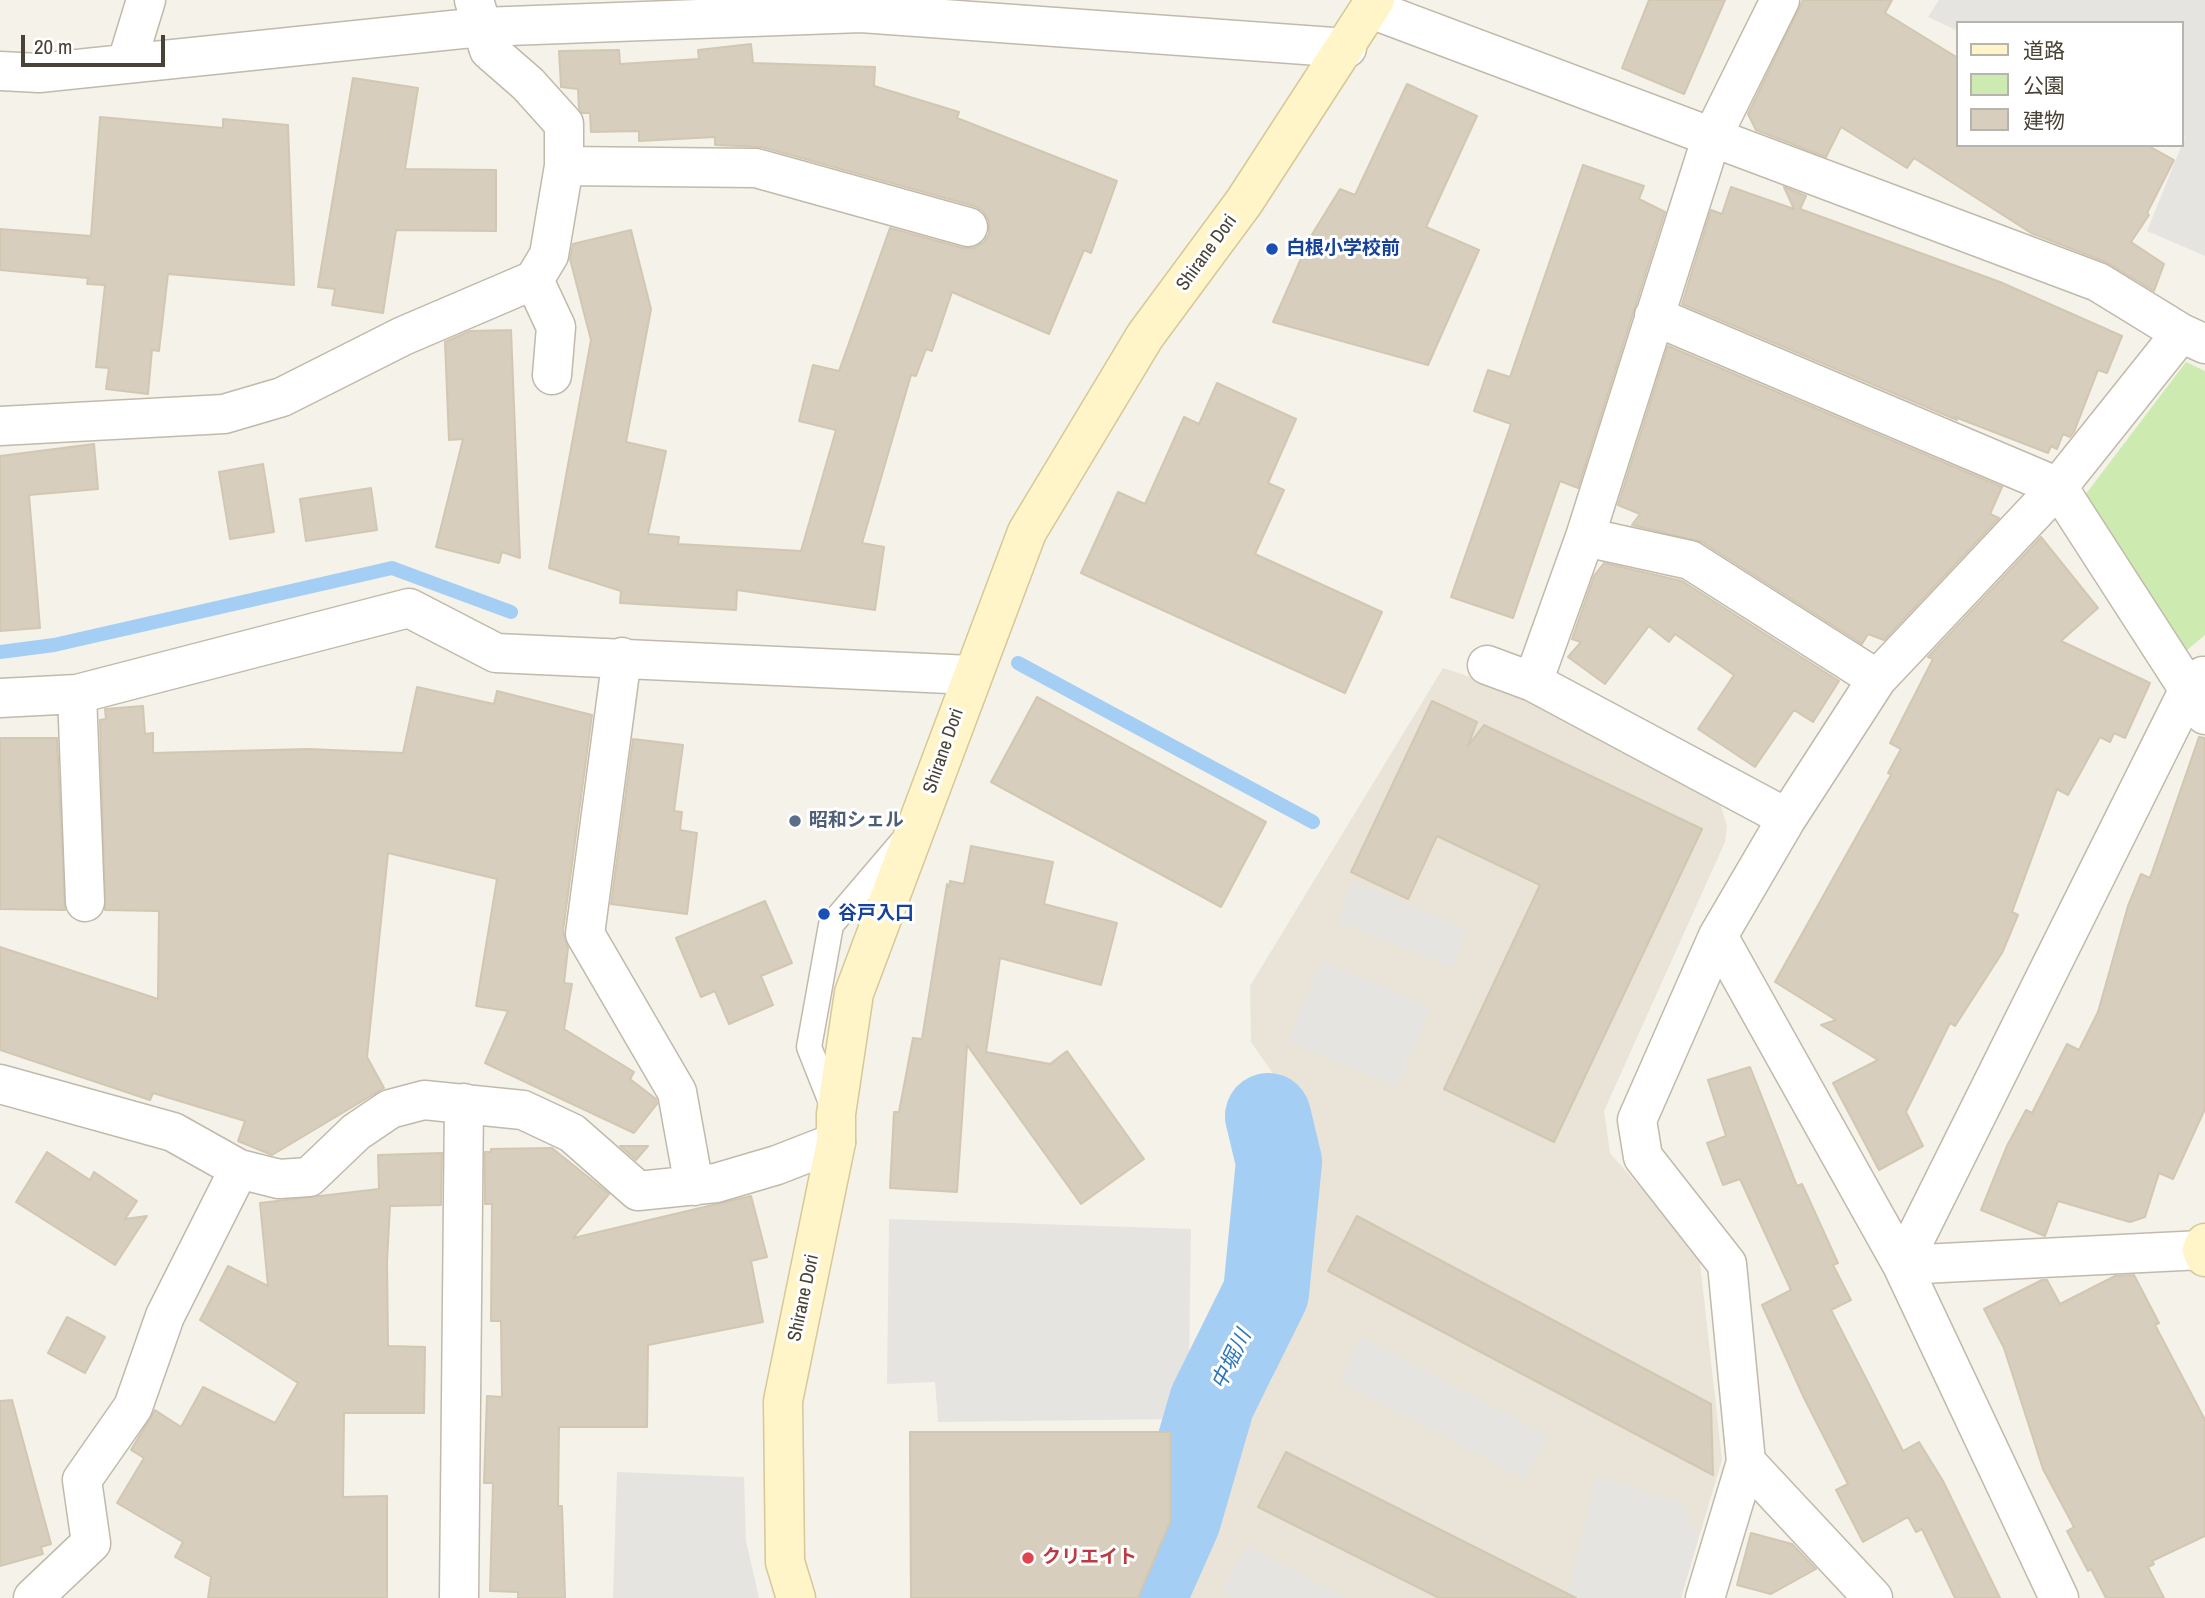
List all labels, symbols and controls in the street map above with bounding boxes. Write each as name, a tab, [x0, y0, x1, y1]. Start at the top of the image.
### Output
scale bar	[24, 21, 168, 65]
legend	[1956, 21, 2184, 147]
text: 20 m	[34, 32, 72, 61]
text: 道路	[2023, 36, 2065, 65]
text: 公園	[2023, 71, 2065, 100]
text: 建物	[2023, 106, 2065, 135]
street label: Shirane Dori	[1172, 211, 1242, 295]
place label: 白根小学校前	[1286, 238, 1400, 260]
marker: 白根小学校前	[1264, 241, 1280, 257]
street label: Shirane Dori	[919, 706, 969, 796]
place label: 昭和シェル	[809, 810, 904, 832]
marker: 昭和シェル	[787, 813, 803, 829]
place label: 谷戸入口	[838, 903, 914, 925]
marker: 谷戸入口	[816, 906, 832, 922]
street label: Shirane Dori	[784, 1252, 824, 1344]
water label: 中堀川	[1207, 1326, 1257, 1394]
place label: クリエイト	[1042, 1547, 1137, 1569]
marker: クリエイト	[1020, 1550, 1036, 1566]

